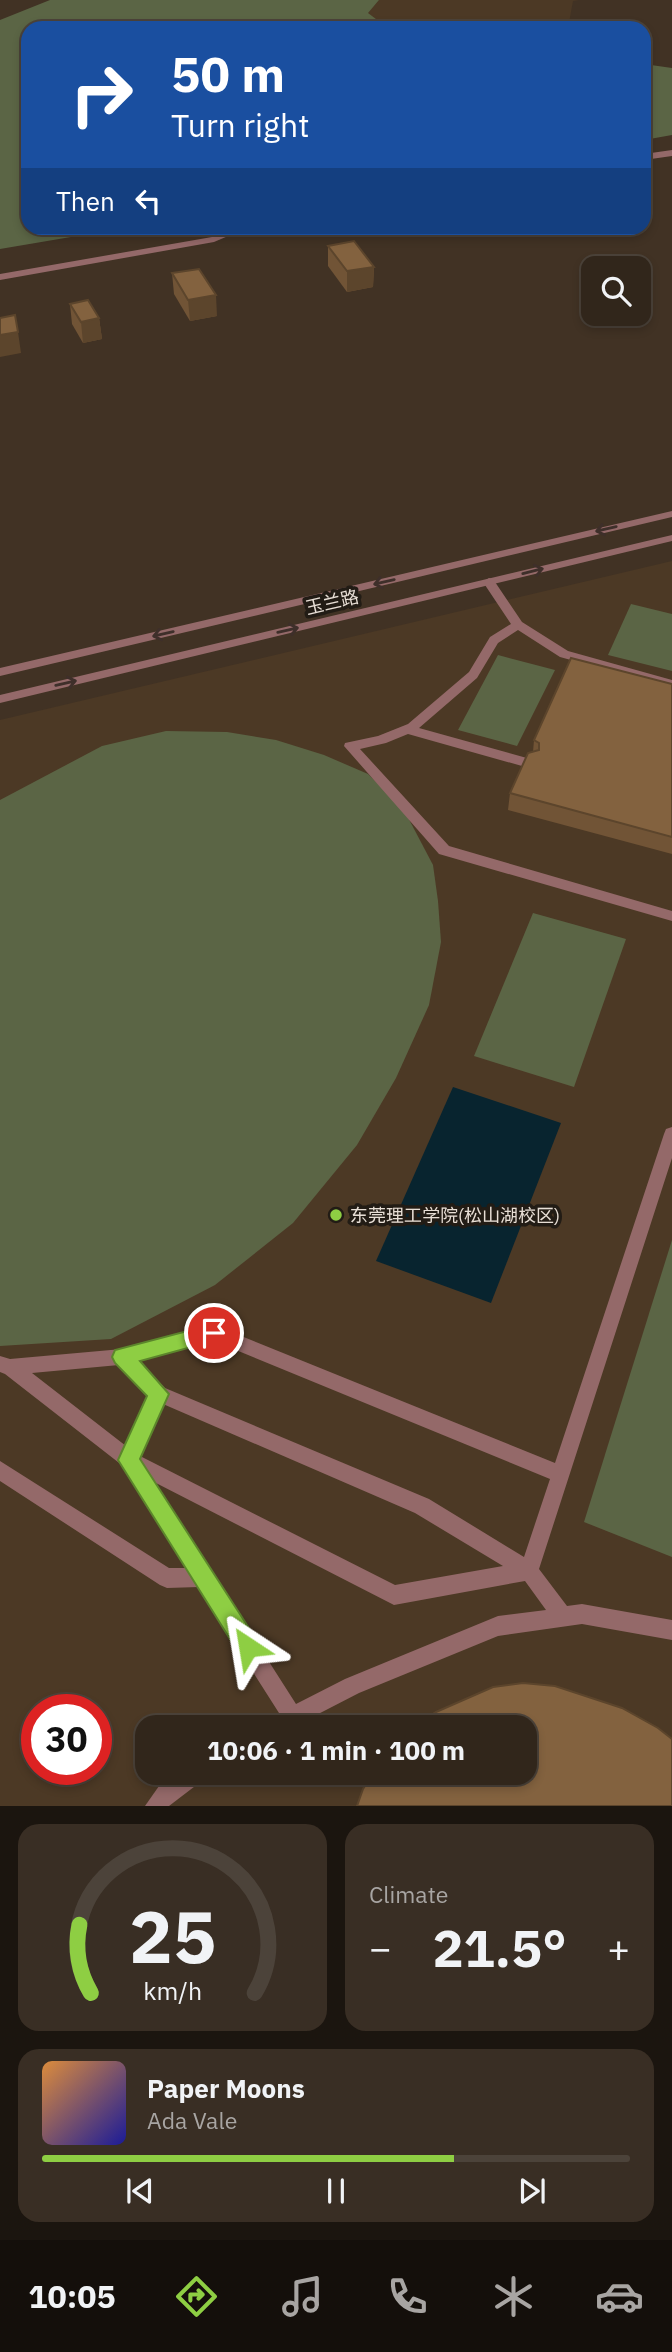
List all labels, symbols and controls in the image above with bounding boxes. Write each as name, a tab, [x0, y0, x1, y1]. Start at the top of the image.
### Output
text: 50 m	[171, 42, 285, 105]
icon: right	[56, 49, 147, 140]
text: Turn right	[171, 104, 309, 146]
icon: left	[129, 182, 167, 220]
text: Then	[56, 184, 115, 218]
map controls	[581, 256, 651, 326]
button: search	[581, 256, 651, 326]
one-way arrow	[595, 523, 618, 537]
one-way arrow	[521, 564, 544, 577]
one-way arrow	[373, 576, 396, 589]
street label: 玉兰路	[303, 585, 361, 619]
one-way arrow	[276, 623, 299, 636]
one-way arrow	[152, 628, 175, 641]
one-way arrow	[54, 676, 77, 689]
place label: 东莞理工学院(松山湖校区)	[350, 1204, 560, 1227]
marker: 东莞理工学院(松山湖校区)	[328, 1207, 344, 1223]
pin	[184, 1303, 244, 1363]
icon: arrive	[195, 1314, 233, 1352]
position arrow	[211, 1610, 285, 1684]
speed limit sign: 30	[21, 1694, 112, 1785]
text: 10:06 · 1 min · 100 m	[207, 1733, 465, 1767]
text: Climate	[369, 1879, 448, 1909]
text: 25	[129, 1889, 216, 1984]
text: 21.5°	[432, 1914, 567, 1981]
text: −	[369, 1923, 392, 1972]
text: +	[607, 1923, 630, 1972]
text: km/h	[143, 1974, 202, 2007]
text: Paper Moons	[147, 2071, 305, 2105]
text: Ada Vale	[147, 2105, 237, 2135]
icon: previous	[121, 2172, 159, 2210]
icon: pause	[317, 2172, 355, 2210]
icon: next	[513, 2172, 551, 2210]
icon: directions	[172, 2272, 221, 2321]
icon: music	[278, 2272, 327, 2321]
icon: phone	[383, 2272, 432, 2321]
icon: climate	[489, 2272, 538, 2321]
icon: car	[595, 2272, 644, 2321]
text: 10:05	[28, 2275, 116, 2317]

